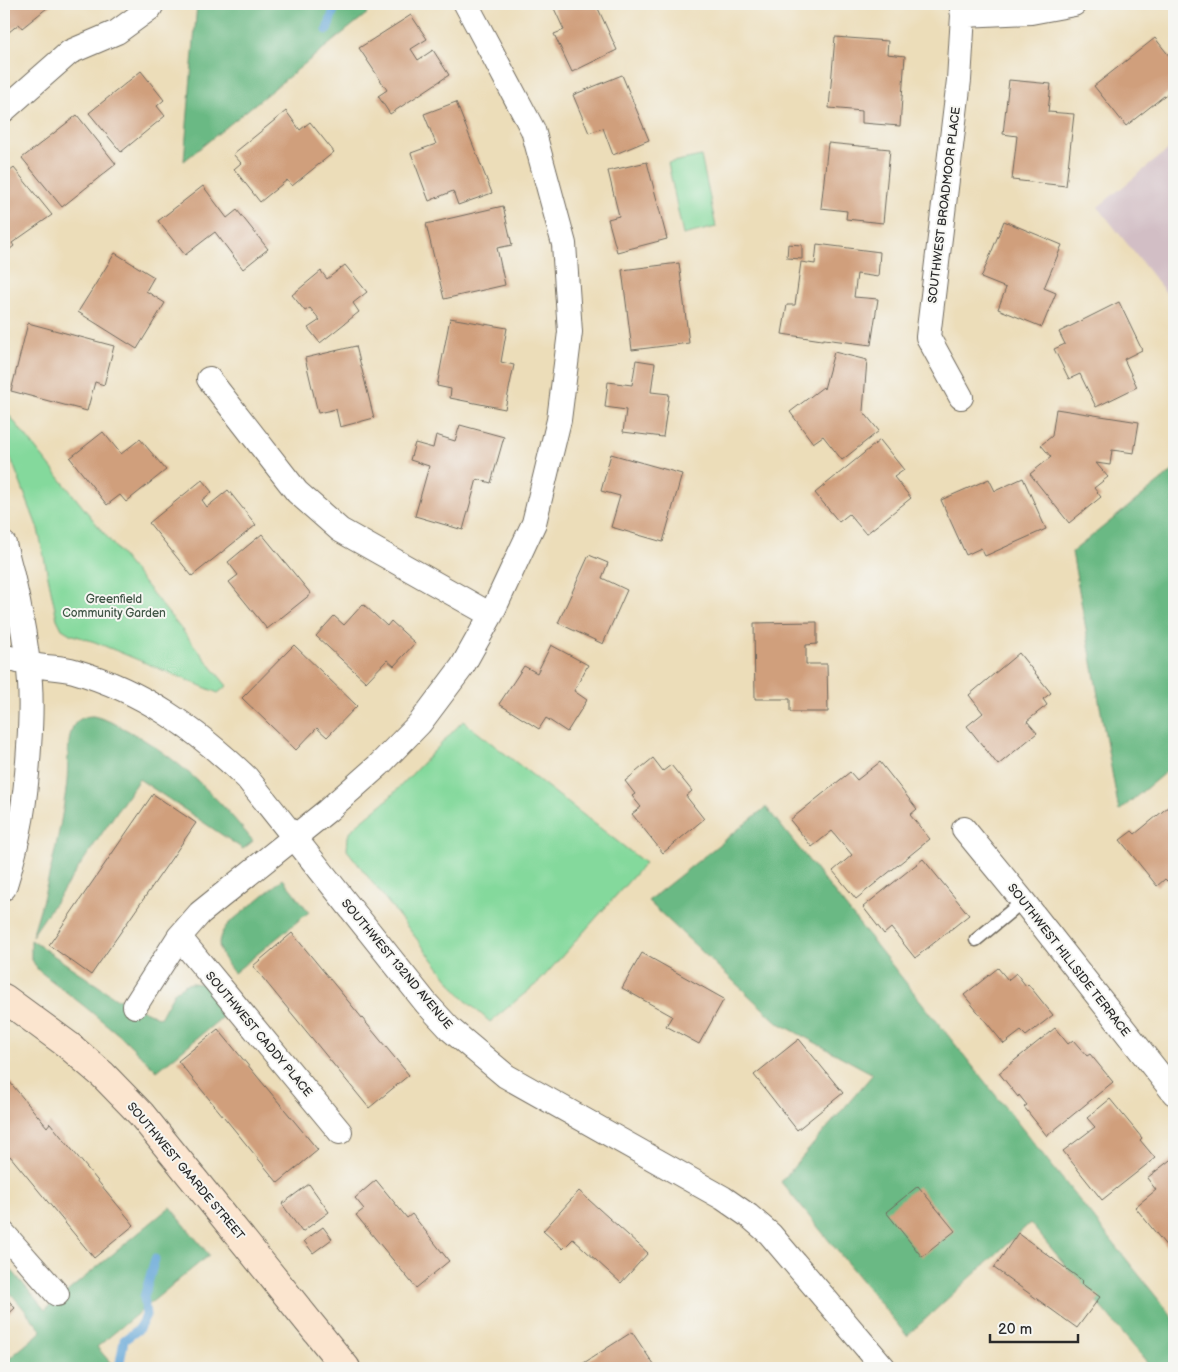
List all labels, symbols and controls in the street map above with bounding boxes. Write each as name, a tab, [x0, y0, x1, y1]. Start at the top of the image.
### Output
street label: SOUTHWEST BROADMOOR PLACE	[925, 106, 964, 304]
park label: Greenfield Community Garden	[62, 592, 166, 621]
street label: SOUTHWEST HILLSIDE TERRACE	[1004, 881, 1133, 1040]
street label: SOUTHWEST 132ND AVENUE	[338, 896, 455, 1032]
street label: SOUTHWEST CADDY PLACE	[202, 969, 315, 1100]
street label: SOUTHWEST GAARDE STREET	[124, 1099, 248, 1244]
scale bar	[990, 1312, 1078, 1344]
text: 20 m	[998, 1320, 1032, 1339]

